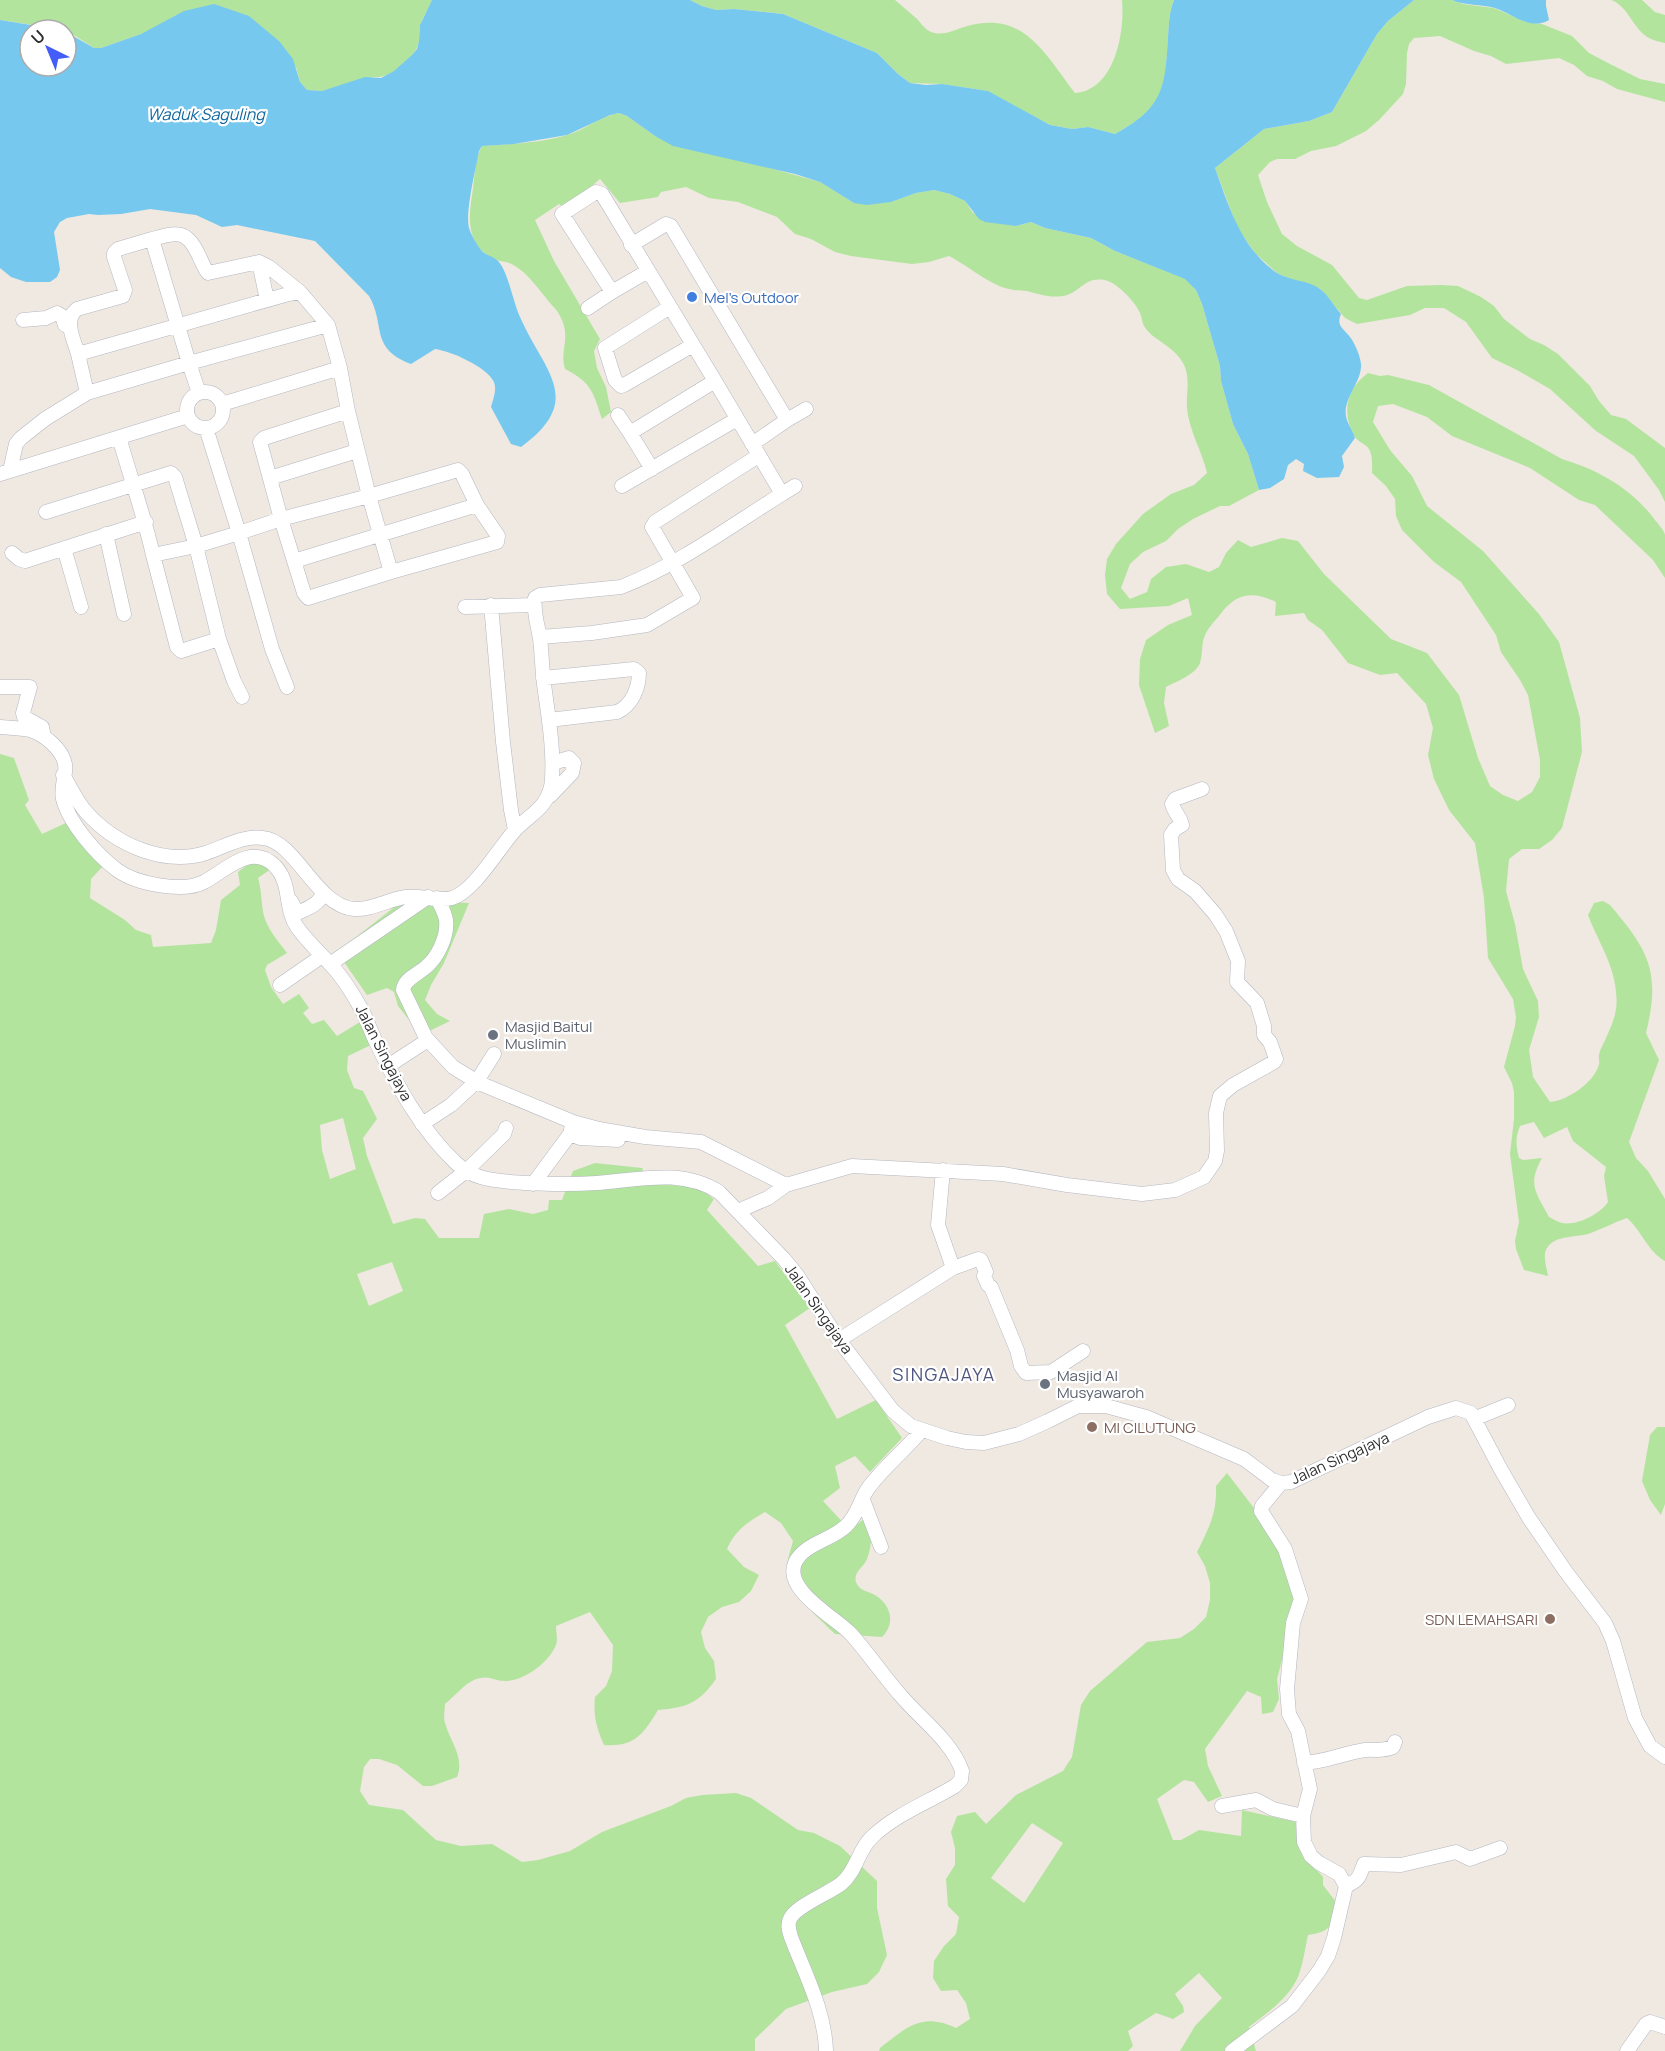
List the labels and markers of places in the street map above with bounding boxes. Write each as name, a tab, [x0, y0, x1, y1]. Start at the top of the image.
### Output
place label: Mel's Outdoor	[704, 287, 800, 308]
marker: Mel's Outdoor	[685, 290, 699, 304]
place label: Masjid Baitul Muslimin	[505, 1016, 592, 1054]
marker: Masjid Baitul Muslimin	[486, 1028, 500, 1042]
place label: Masjid Al Musyawaroh	[1057, 1365, 1144, 1403]
marker: Masjid Al Musyawaroh	[1038, 1377, 1052, 1391]
place label: MI CILUTUNG	[1104, 1417, 1196, 1438]
marker: MI CILUTUNG	[1085, 1420, 1099, 1434]
place label: SDN LEMAHSARI	[1425, 1609, 1538, 1630]
marker: SDN LEMAHSARI	[1543, 1612, 1557, 1626]

